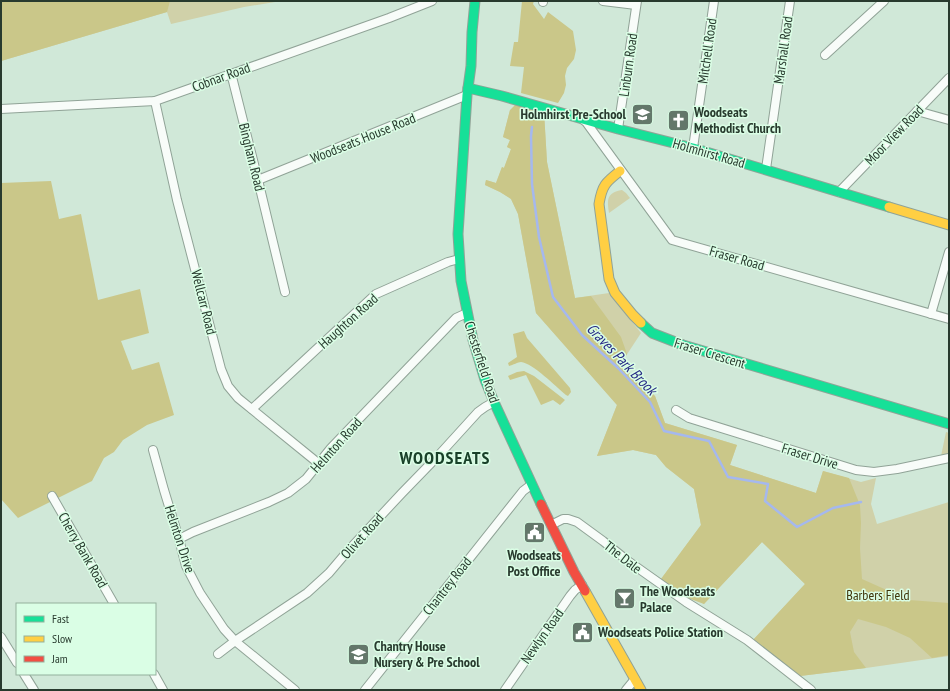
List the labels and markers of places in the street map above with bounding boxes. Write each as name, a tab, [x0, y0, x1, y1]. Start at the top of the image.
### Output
school or university icon: Holmhirst Pre-School	[629, 101, 655, 127]
place label: Woodseats Methodist Church	[693, 103, 781, 137]
place label: Holmhirst Pre-School	[520, 105, 627, 123]
church icon: Woodseats Methodist Church	[666, 107, 692, 133]
public building icon: Woodseats Post Office	[521, 520, 547, 546]
place label: Woodseats Post Office	[506, 546, 561, 580]
place label: The Woodseats Palace	[640, 582, 715, 616]
bar icon: The Woodseats Palace	[611, 586, 637, 612]
public building icon: Woodseats Police Station	[569, 619, 595, 645]
place label: Woodseats Police Station	[597, 623, 723, 641]
place label: Chantry House Nursery & Pre School	[374, 637, 480, 671]
school or university icon: Chantry House Nursery & Pre School	[346, 641, 372, 667]

